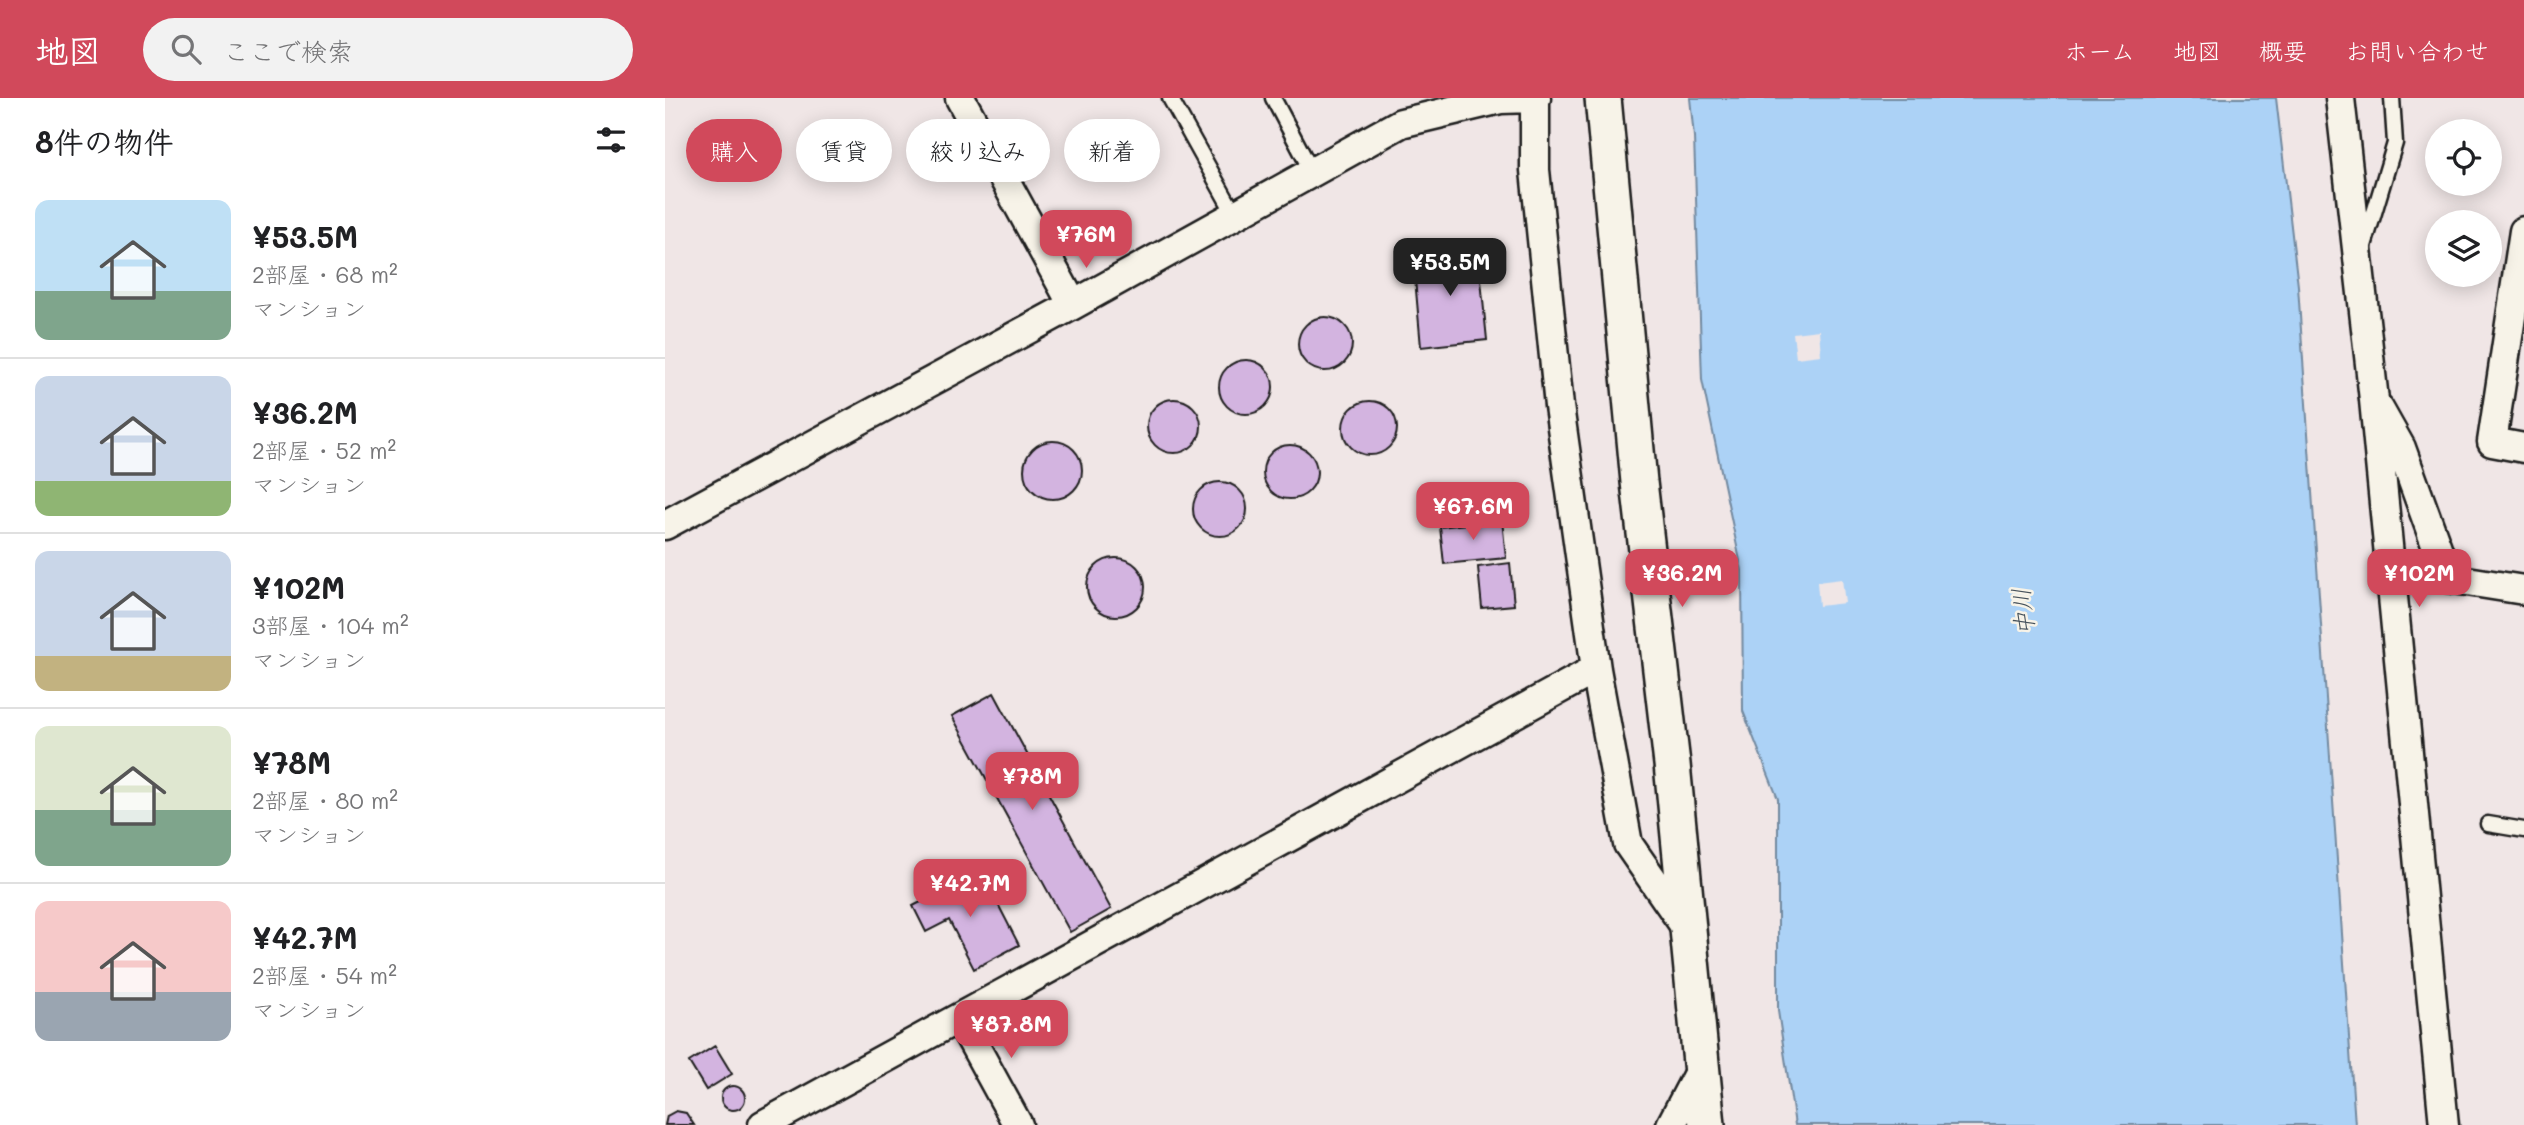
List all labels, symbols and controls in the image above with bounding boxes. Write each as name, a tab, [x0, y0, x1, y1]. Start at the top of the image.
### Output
search box	[143, 18, 633, 81]
text: 地図	[35, 28, 101, 71]
icon: search	[167, 30, 205, 68]
text: ここで検索	[223, 34, 353, 68]
text: ホーム	[2064, 35, 2135, 66]
text: 地図	[2173, 35, 2221, 66]
text: 概要	[2259, 35, 2307, 66]
text: お問い合わせ	[2345, 35, 2489, 66]
chip: 購入	[686, 119, 782, 182]
chip: 賃貸	[796, 119, 892, 182]
chip: 絞り込み	[906, 119, 1050, 182]
chip: 新着	[1064, 119, 1160, 182]
map controls	[2425, 119, 2502, 287]
button: locate	[2425, 119, 2502, 196]
text: 8件の物件	[35, 121, 174, 161]
icon: filters	[592, 121, 630, 159]
button: layers	[2425, 210, 2502, 287]
pin: ¥76M	[1045, 211, 1127, 270]
text: ¥53.5M	[252, 216, 358, 256]
text: ¥76M	[1056, 218, 1116, 248]
icon: home	[91, 228, 175, 312]
pin: ¥53.5M	[1393, 238, 1507, 298]
text: ¥53.5M	[1409, 246, 1491, 276]
text: 2部屋 · 68 m²	[252, 259, 398, 289]
text: マンション	[252, 293, 366, 323]
text: ¥36.2M	[252, 392, 358, 432]
icon: home	[91, 404, 175, 488]
text: 2部屋 · 52 m²	[252, 435, 396, 465]
text: マンション	[252, 469, 366, 499]
pin: ¥67.6M	[1416, 482, 1530, 542]
text: ¥67.6M	[1432, 490, 1514, 520]
pin: ¥36.2M	[1625, 550, 1739, 609]
pin: ¥102M	[2370, 550, 2468, 609]
text: ¥36.2M	[1641, 557, 1723, 587]
text: ¥102M	[2383, 557, 2455, 587]
text: ¥102M	[252, 567, 345, 607]
icon: home	[91, 579, 175, 663]
water label: 中川	[2004, 587, 2040, 637]
text: 3部屋 · 104 m²	[252, 610, 409, 640]
text: マンション	[252, 644, 366, 674]
text: ¥78M	[252, 742, 331, 782]
pin: ¥78M	[991, 752, 1073, 812]
icon: home	[91, 754, 175, 838]
text: ¥78M	[1002, 760, 1062, 790]
text: 2部屋 · 80 m²	[252, 785, 398, 815]
text: マンション	[252, 819, 366, 849]
pin: ¥42.7M	[913, 860, 1027, 919]
text: ¥42.7M	[929, 867, 1011, 897]
text: ¥42.7M	[252, 917, 358, 957]
icon: home	[91, 929, 175, 1013]
text: 2部屋 · 54 m²	[252, 960, 397, 990]
text: マンション	[252, 994, 366, 1024]
pin: ¥87.8M	[954, 1000, 1068, 1060]
text: ¥87.8M	[970, 1008, 1052, 1038]

